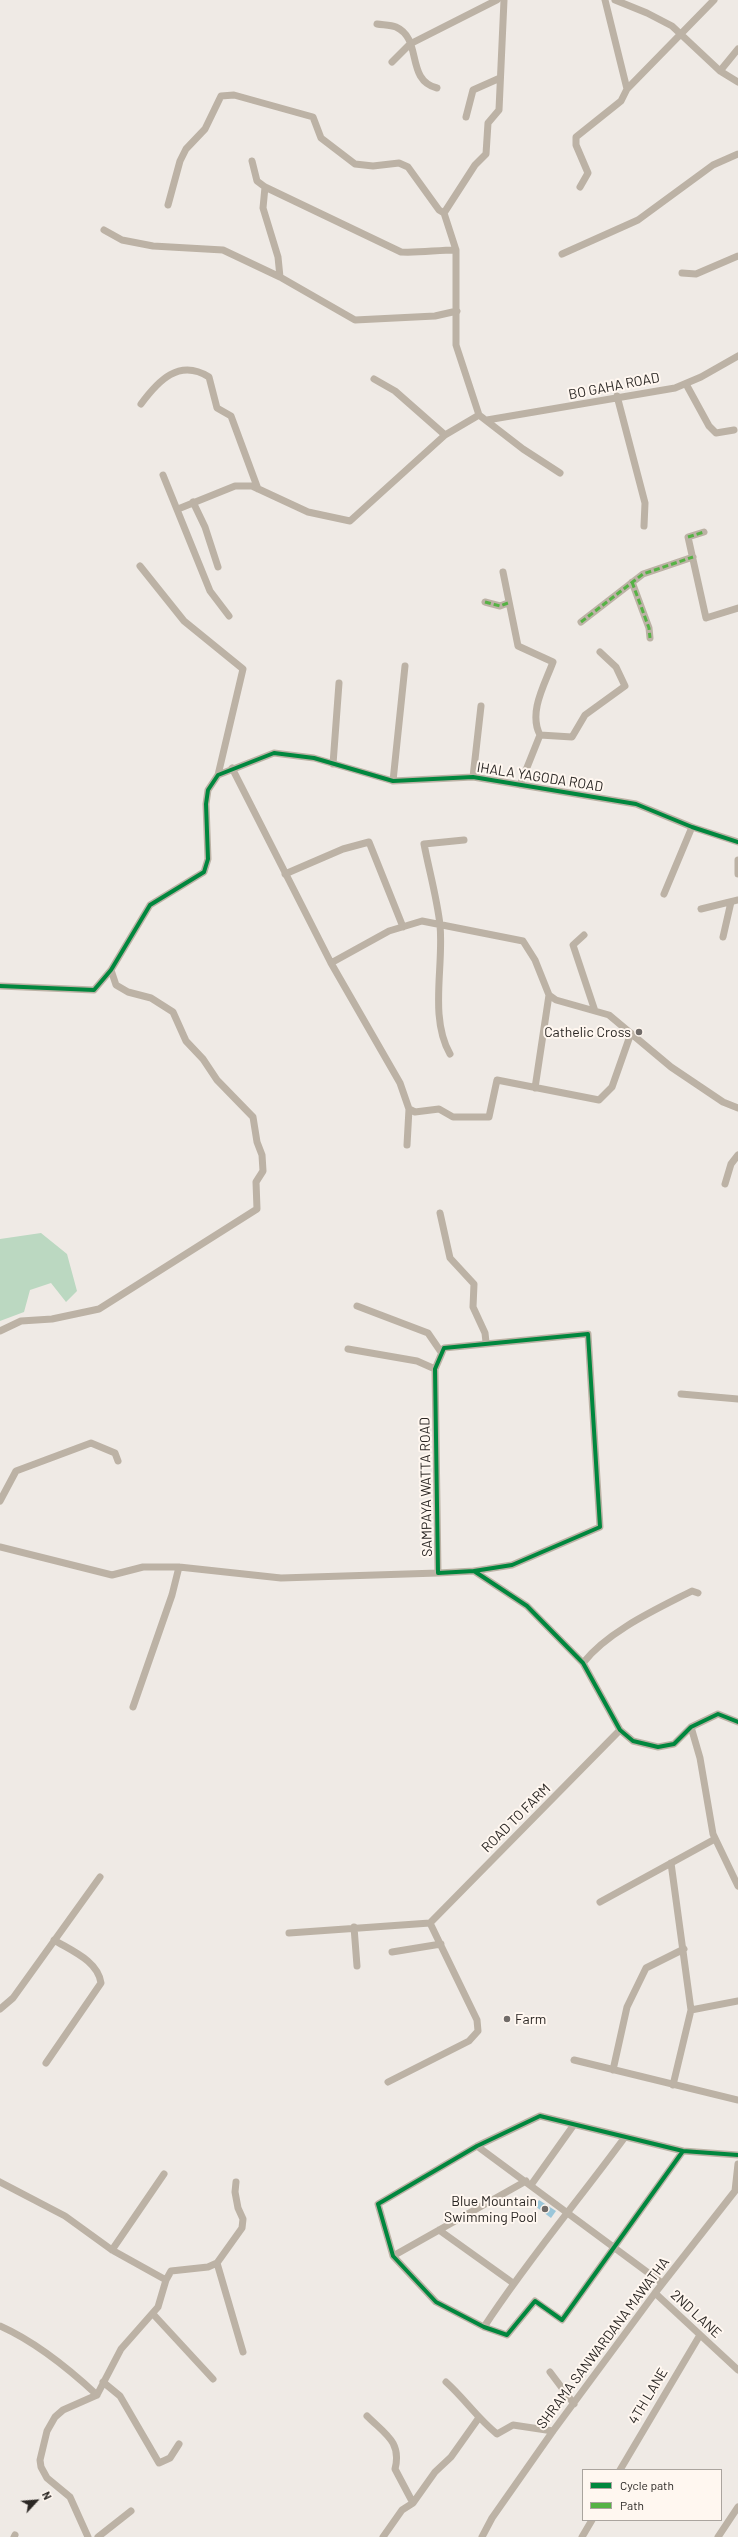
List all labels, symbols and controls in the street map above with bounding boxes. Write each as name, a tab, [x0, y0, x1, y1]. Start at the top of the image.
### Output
street label: BO GAHA ROAD	[567, 369, 661, 403]
street label: IHALA YAGODA ROAD	[476, 759, 604, 795]
place label: Cathelic Cross	[544, 1024, 631, 1040]
marker: Cathelic Cross	[634, 1027, 644, 1037]
street label: SAMPAYA WATTA ROAD	[416, 1417, 436, 1557]
street label: ROAD TO FARM	[478, 1780, 554, 1856]
place label: Farm	[515, 2011, 546, 2027]
marker: Farm	[502, 2014, 512, 2024]
place label: Blue Mountain Swimming Pool	[444, 2193, 537, 2226]
marker: Blue Mountain Swimming Pool	[540, 2204, 550, 2214]
street label: SHRAMA SANWARDANA MAWATHA	[533, 2254, 673, 2432]
street label: 2ND LANE	[667, 2286, 725, 2342]
street label: 4TH LANE	[625, 2365, 671, 2427]
legend	[582, 2469, 722, 2521]
text: Cycle path	[620, 2478, 674, 2492]
north arrow	[16, 2481, 56, 2521]
text: N	[40, 2489, 55, 2502]
text: Path	[620, 2498, 644, 2512]

